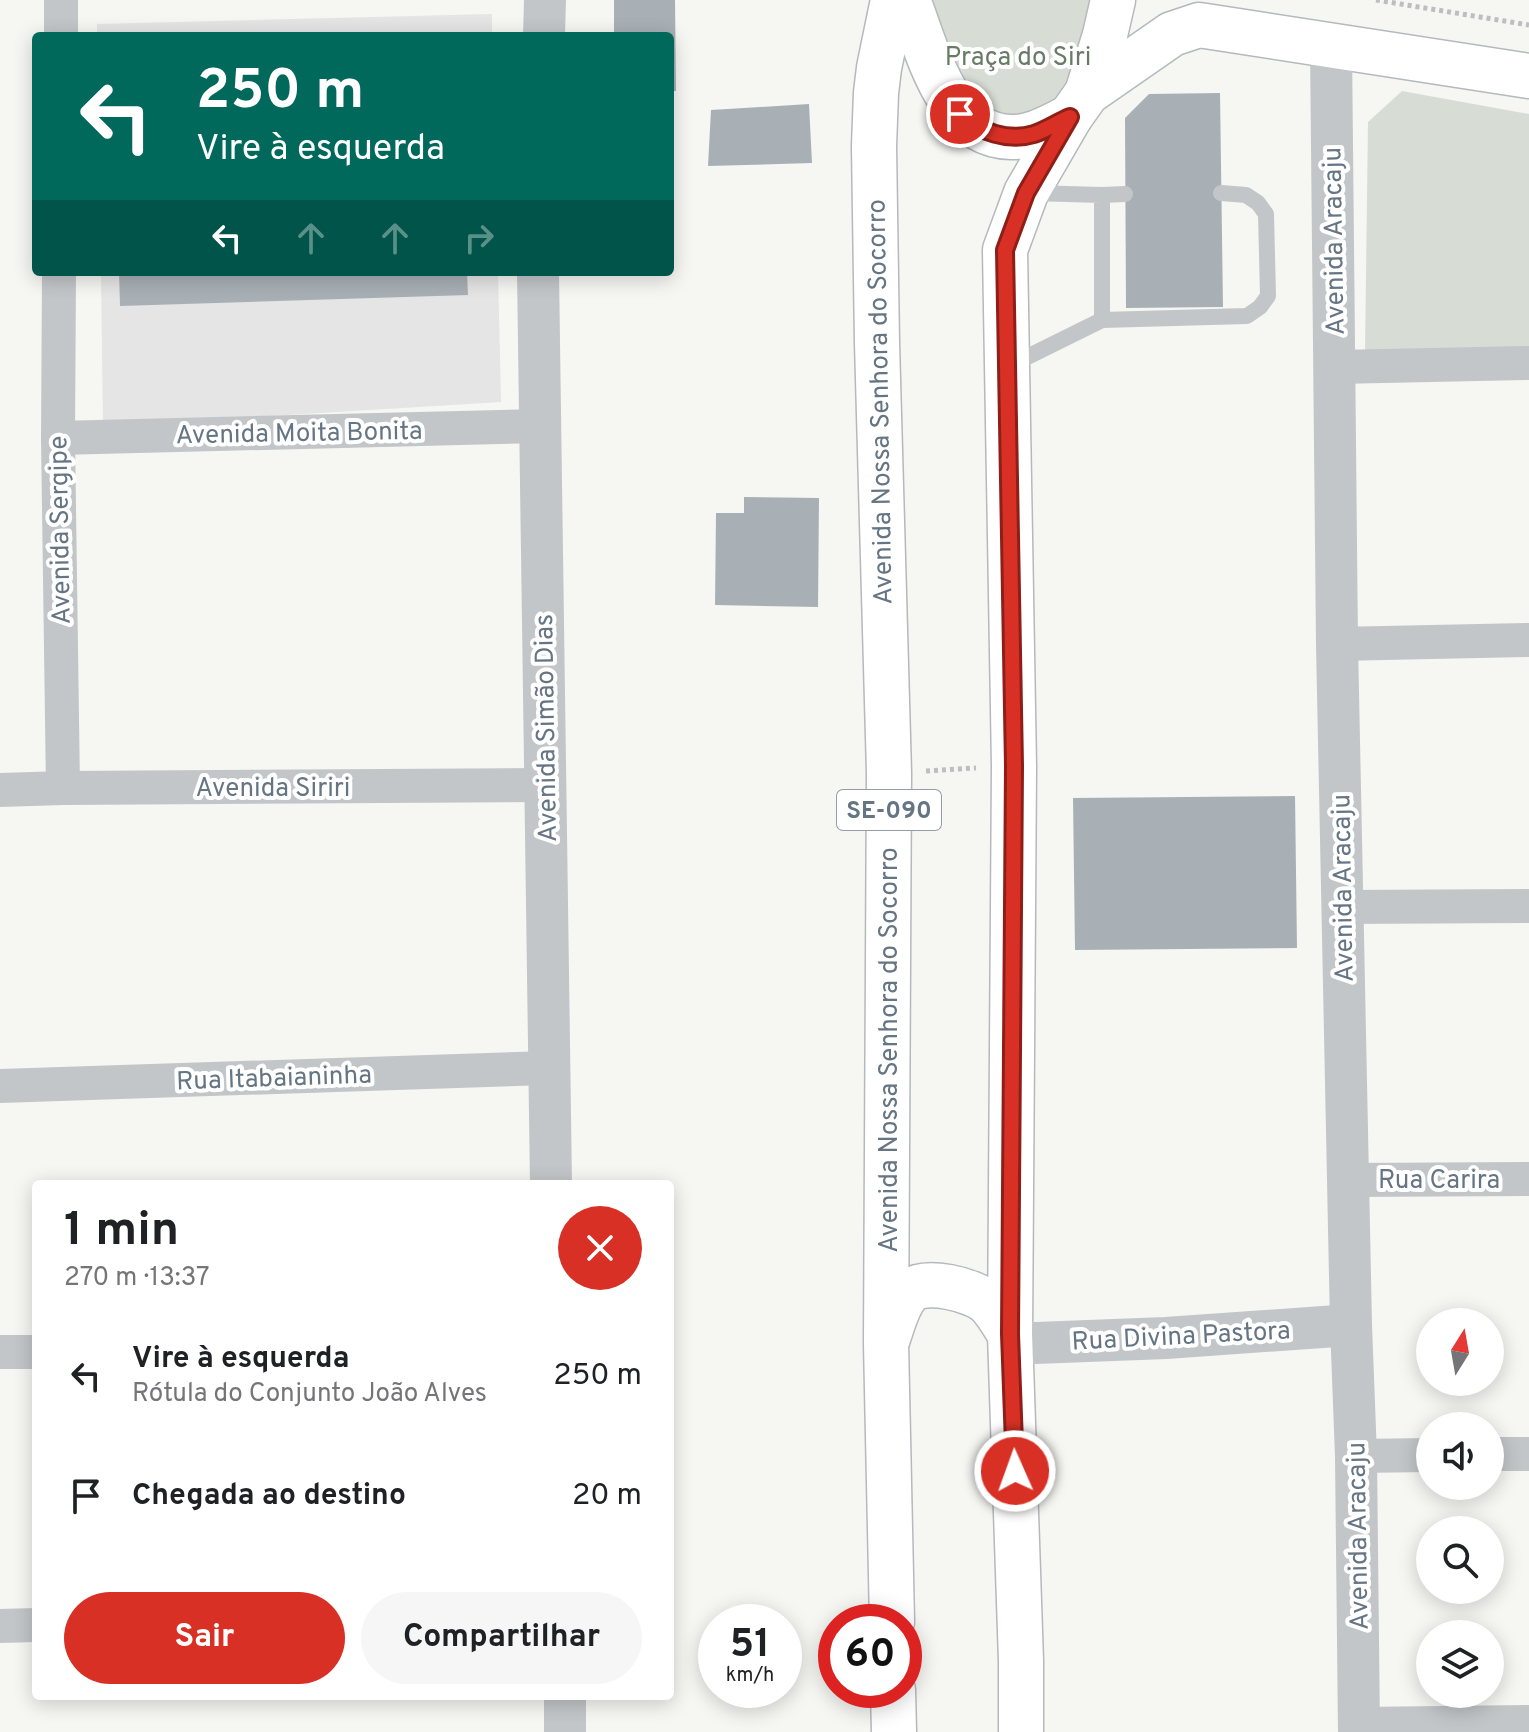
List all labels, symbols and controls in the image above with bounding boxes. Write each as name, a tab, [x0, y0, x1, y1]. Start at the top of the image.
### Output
park label: Praça do Siri	[945, 42, 1091, 75]
text: 250 m	[196, 58, 364, 128]
icon: left	[64, 64, 168, 168]
pin	[926, 80, 994, 148]
icon: arrive	[938, 92, 982, 136]
text: Vire à esquerda	[196, 127, 445, 173]
street label: Avenida Aracaju	[1317, 147, 1354, 335]
street label: Avenida Nossa Senhora do Socorro	[861, 199, 902, 605]
icon: left	[205, 216, 249, 260]
icon: ahead	[289, 216, 333, 260]
icon: ahead	[373, 216, 417, 260]
icon: right	[457, 216, 501, 260]
street label: Avenida Moita Bonita	[175, 416, 423, 453]
street label: Avenida Sergipe	[43, 435, 80, 625]
street label: Avenida Simão Dias	[529, 614, 566, 842]
street label: Avenida Siriri	[196, 773, 350, 806]
road number: SE-090	[837, 790, 941, 830]
street label: Avenida Aracaju	[1326, 794, 1363, 982]
street label: Avenida Nossa Senhora do Socorro	[874, 847, 907, 1253]
street label: Rua Itabaianinha	[176, 1060, 372, 1099]
street label: Rua Carira	[1378, 1165, 1500, 1198]
text: 1 min	[64, 1202, 179, 1262]
button: close	[558, 1206, 642, 1290]
text: 270 m · 13:37	[64, 1262, 210, 1295]
north arrow	[1416, 1308, 1504, 1396]
map controls	[1416, 1308, 1504, 1708]
street label: Rua Divina Pastora	[1071, 1315, 1291, 1360]
text: Vire à esquerda	[132, 1341, 349, 1378]
icon: left	[64, 1354, 108, 1398]
text: 250 m	[553, 1358, 642, 1395]
text: Rótula do Conjunto João Alves	[132, 1378, 487, 1411]
button: sound	[1416, 1412, 1504, 1500]
position arrow	[973, 1429, 1057, 1513]
street label: Avenida Aracaju	[1341, 1442, 1378, 1630]
icon: arrive	[64, 1474, 108, 1518]
text: Chegada ao destino	[132, 1478, 406, 1515]
text: 20 m	[572, 1478, 642, 1515]
button: search	[1416, 1516, 1504, 1604]
button: Sair	[64, 1592, 345, 1684]
button: Compartilhar	[361, 1592, 642, 1684]
speed limit sign: 60	[818, 1604, 922, 1708]
button: layers	[1416, 1620, 1504, 1708]
text: 51	[730, 1621, 770, 1671]
text: km/h	[726, 1663, 774, 1689]

